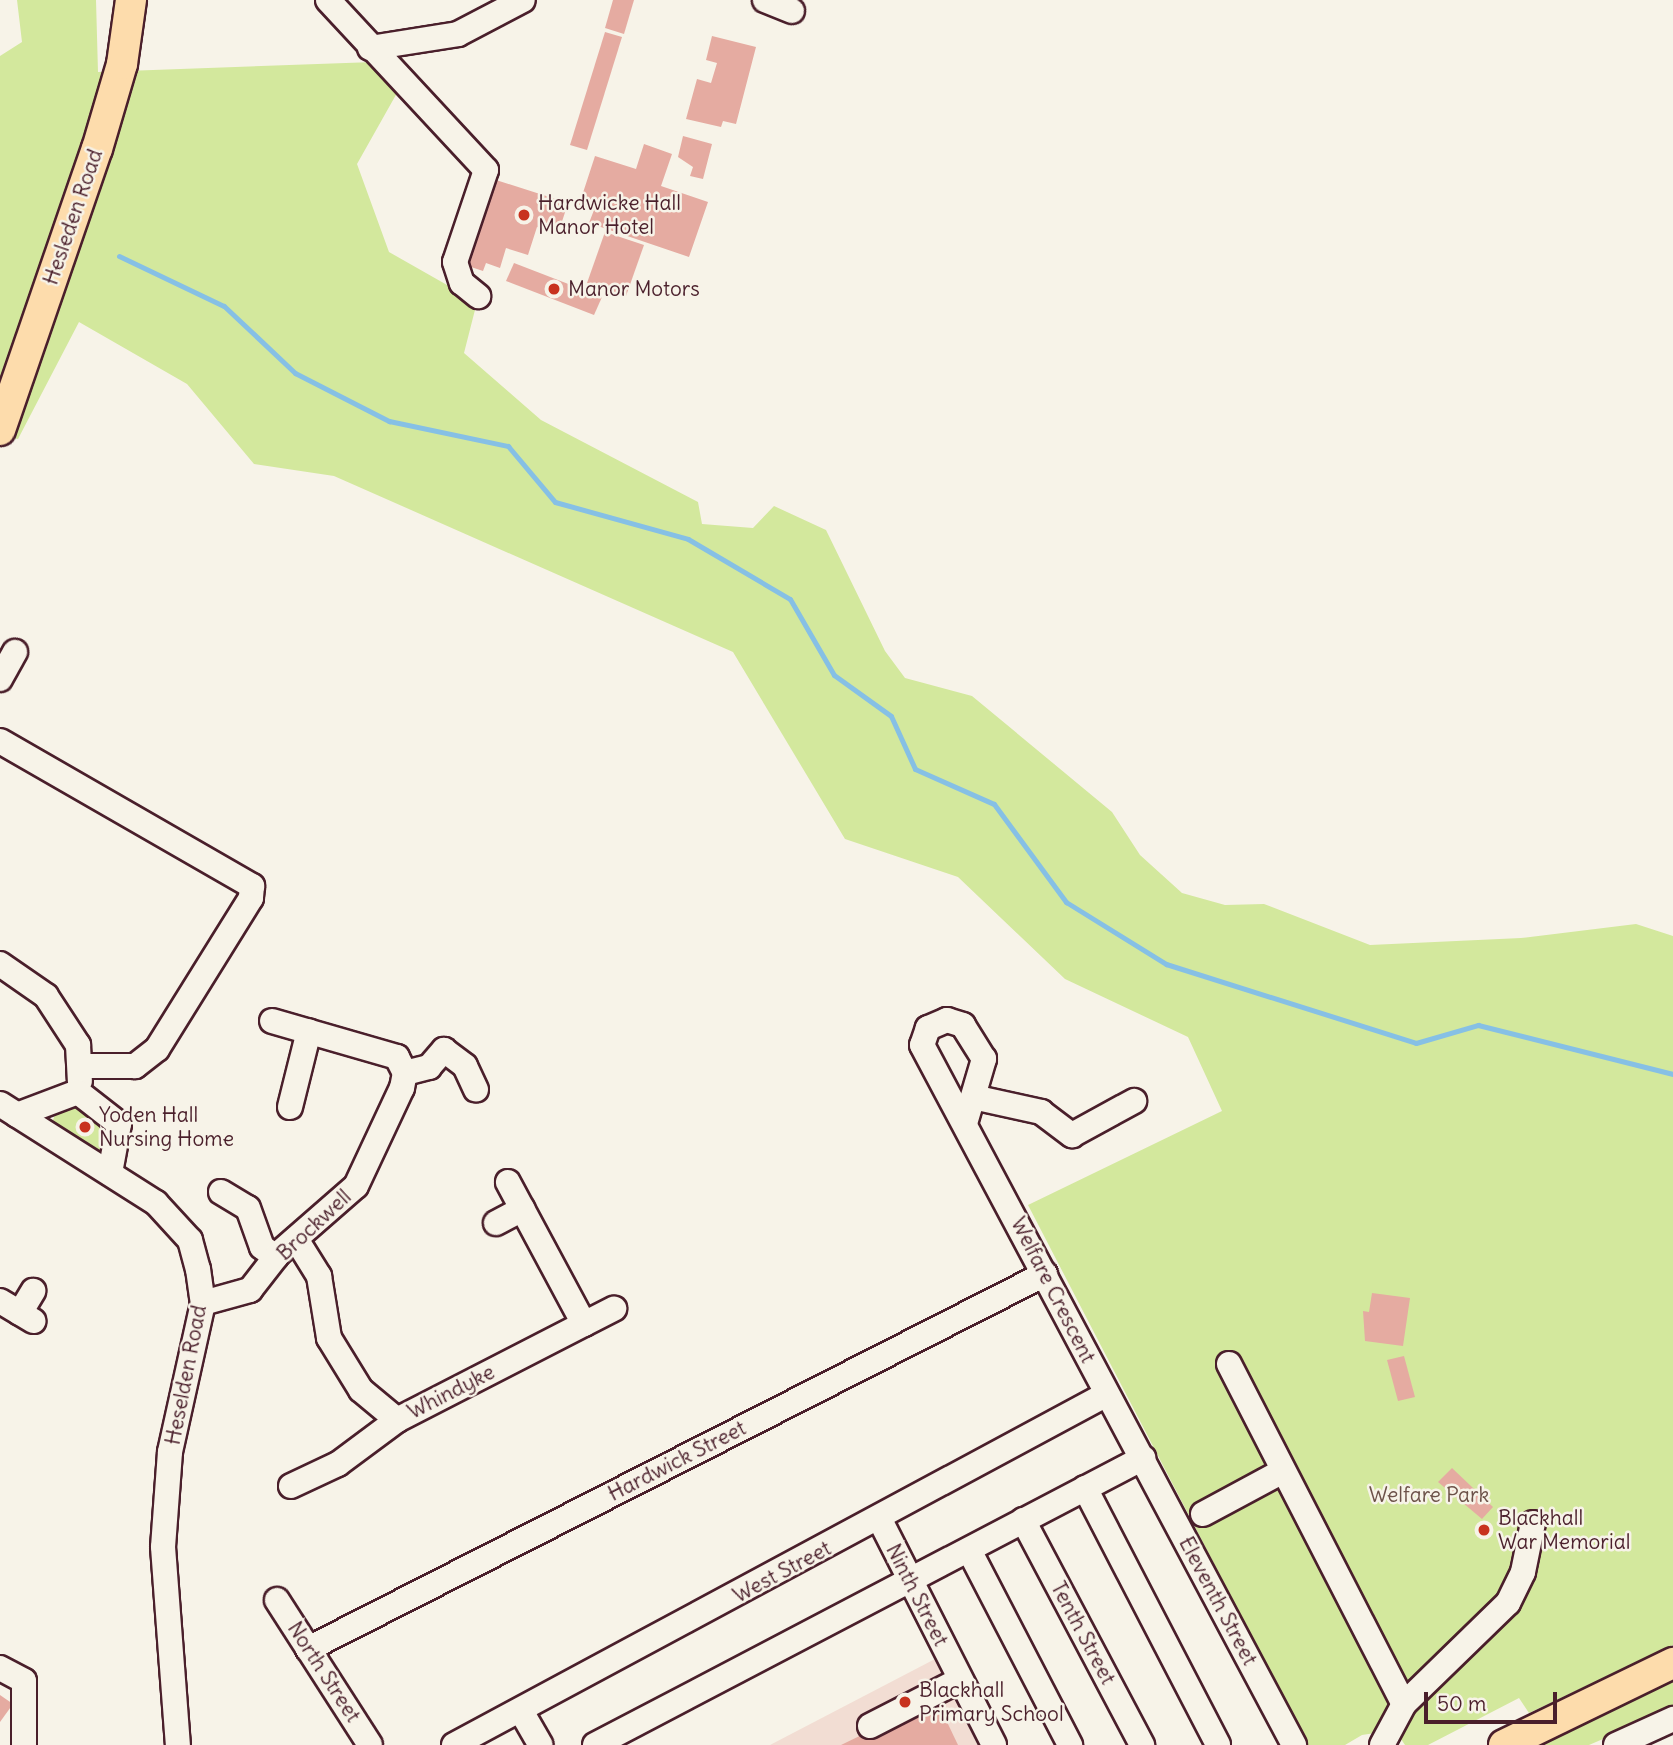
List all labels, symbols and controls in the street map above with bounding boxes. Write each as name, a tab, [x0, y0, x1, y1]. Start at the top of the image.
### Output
street label: Hesleden Road	[38, 146, 108, 288]
place label: Hardwicke Hall Manor Hotel	[538, 190, 681, 240]
marker: Hardwicke Hall Manor Hotel	[516, 207, 532, 223]
place label: Manor Motors	[568, 276, 700, 302]
marker: Manor Motors	[546, 281, 562, 297]
place label: Yoden Hall Nursing Home	[99, 1102, 234, 1152]
marker: Yoden Hall Nursing Home	[77, 1119, 93, 1135]
street label: Brockwell	[272, 1184, 356, 1266]
street label: Welfare Crescent	[1005, 1213, 1101, 1367]
street label: Heselden Road	[160, 1303, 212, 1447]
street label: Whindyke	[403, 1359, 499, 1425]
street label: Hardwick Street	[604, 1415, 750, 1507]
park label: Welfare Park	[1369, 1482, 1489, 1508]
place label: Blackhall War Memorial	[1498, 1505, 1630, 1555]
marker: Blackhall War Memorial	[1476, 1522, 1492, 1538]
street label: Eleventh Street	[1174, 1532, 1262, 1670]
street label: West Street	[729, 1536, 835, 1608]
street label: Ninth Street	[881, 1540, 953, 1650]
street label: Tenth Street	[1045, 1577, 1121, 1689]
street label: North Street	[282, 1617, 366, 1727]
place label: Blackhall Primary School	[919, 1677, 1064, 1727]
scale bar	[1428, 1678, 1561, 1722]
text: 50 m	[1437, 1690, 1486, 1717]
marker: Blackhall Primary School	[897, 1694, 913, 1710]

